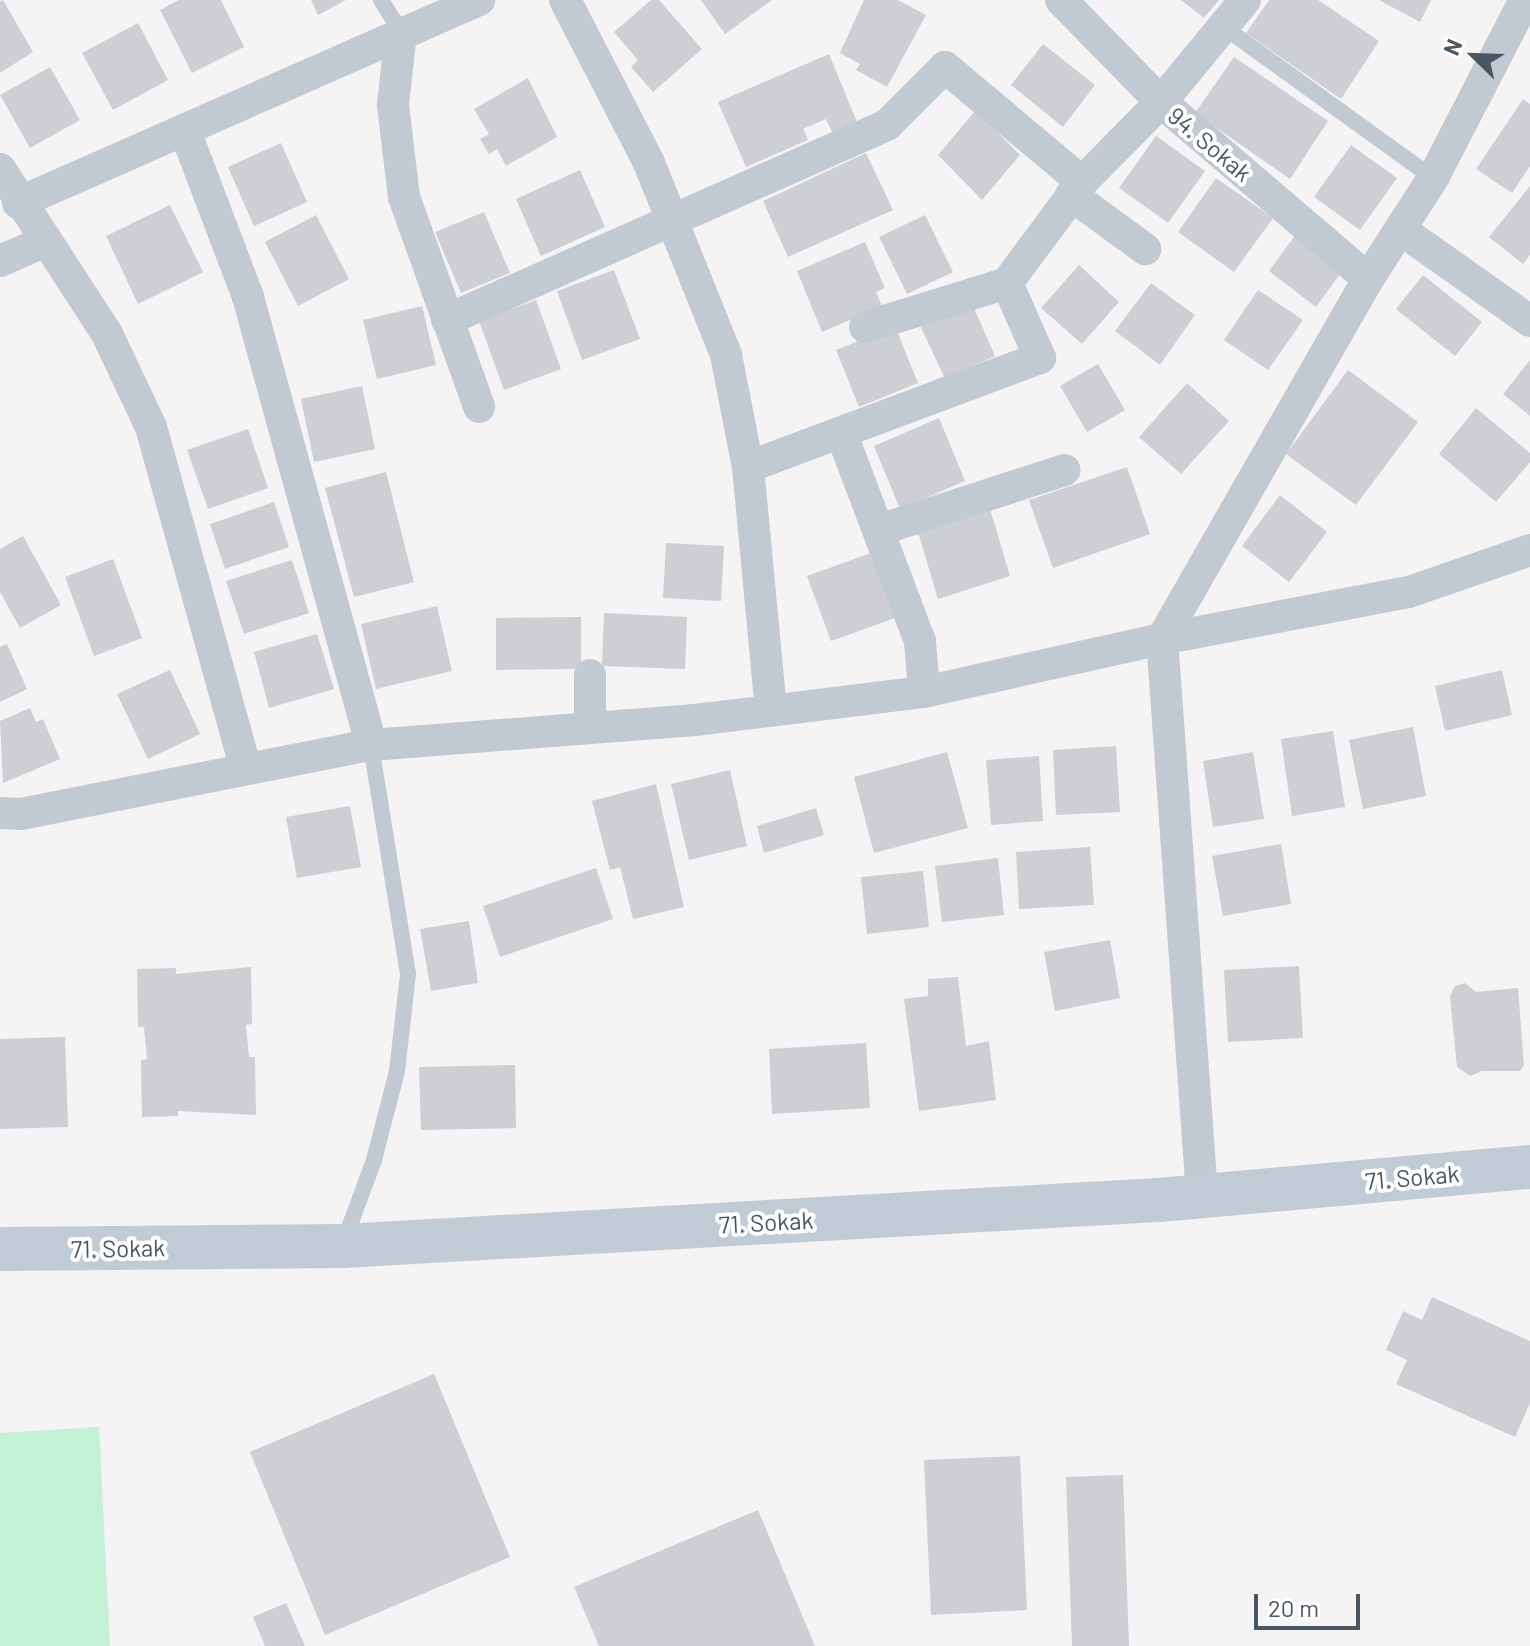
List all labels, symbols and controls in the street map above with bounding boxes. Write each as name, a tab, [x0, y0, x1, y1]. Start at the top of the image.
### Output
north arrow	[1434, 16, 1514, 96]
text: N	[1437, 35, 1467, 58]
street label: 94. Sokak	[1162, 101, 1258, 187]
street label: 71. Sokak	[1364, 1159, 1460, 1195]
street label: 71. Sokak	[718, 1205, 814, 1239]
street label: 71. Sokak	[71, 1233, 165, 1263]
scale bar	[1258, 1578, 1364, 1628]
text: 20 m	[1268, 1593, 1319, 1622]

